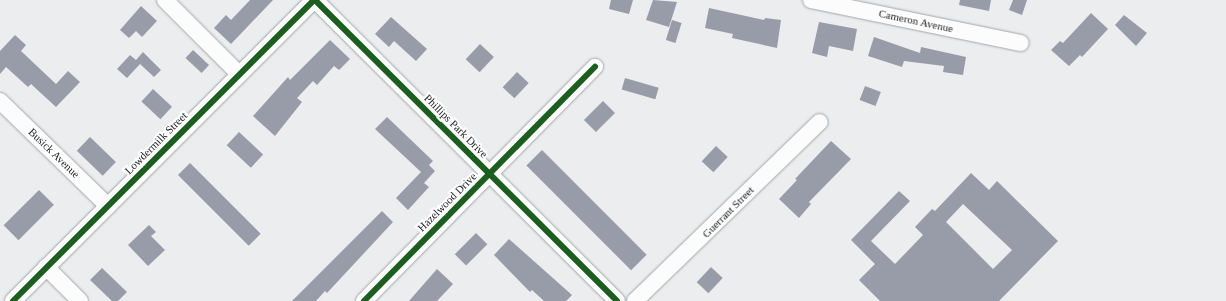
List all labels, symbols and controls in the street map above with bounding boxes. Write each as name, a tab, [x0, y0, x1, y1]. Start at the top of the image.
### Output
street label: Cameron Avenue	[877, 7, 955, 35]
street label: Phillips Park Drive	[422, 92, 490, 160]
street label: Lowdermilk Street	[122, 109, 190, 177]
street label: Busick Avenue	[25, 125, 83, 181]
street label: Hazelwood Drive	[415, 170, 479, 234]
street label: Guerrant Street	[699, 183, 757, 241]

